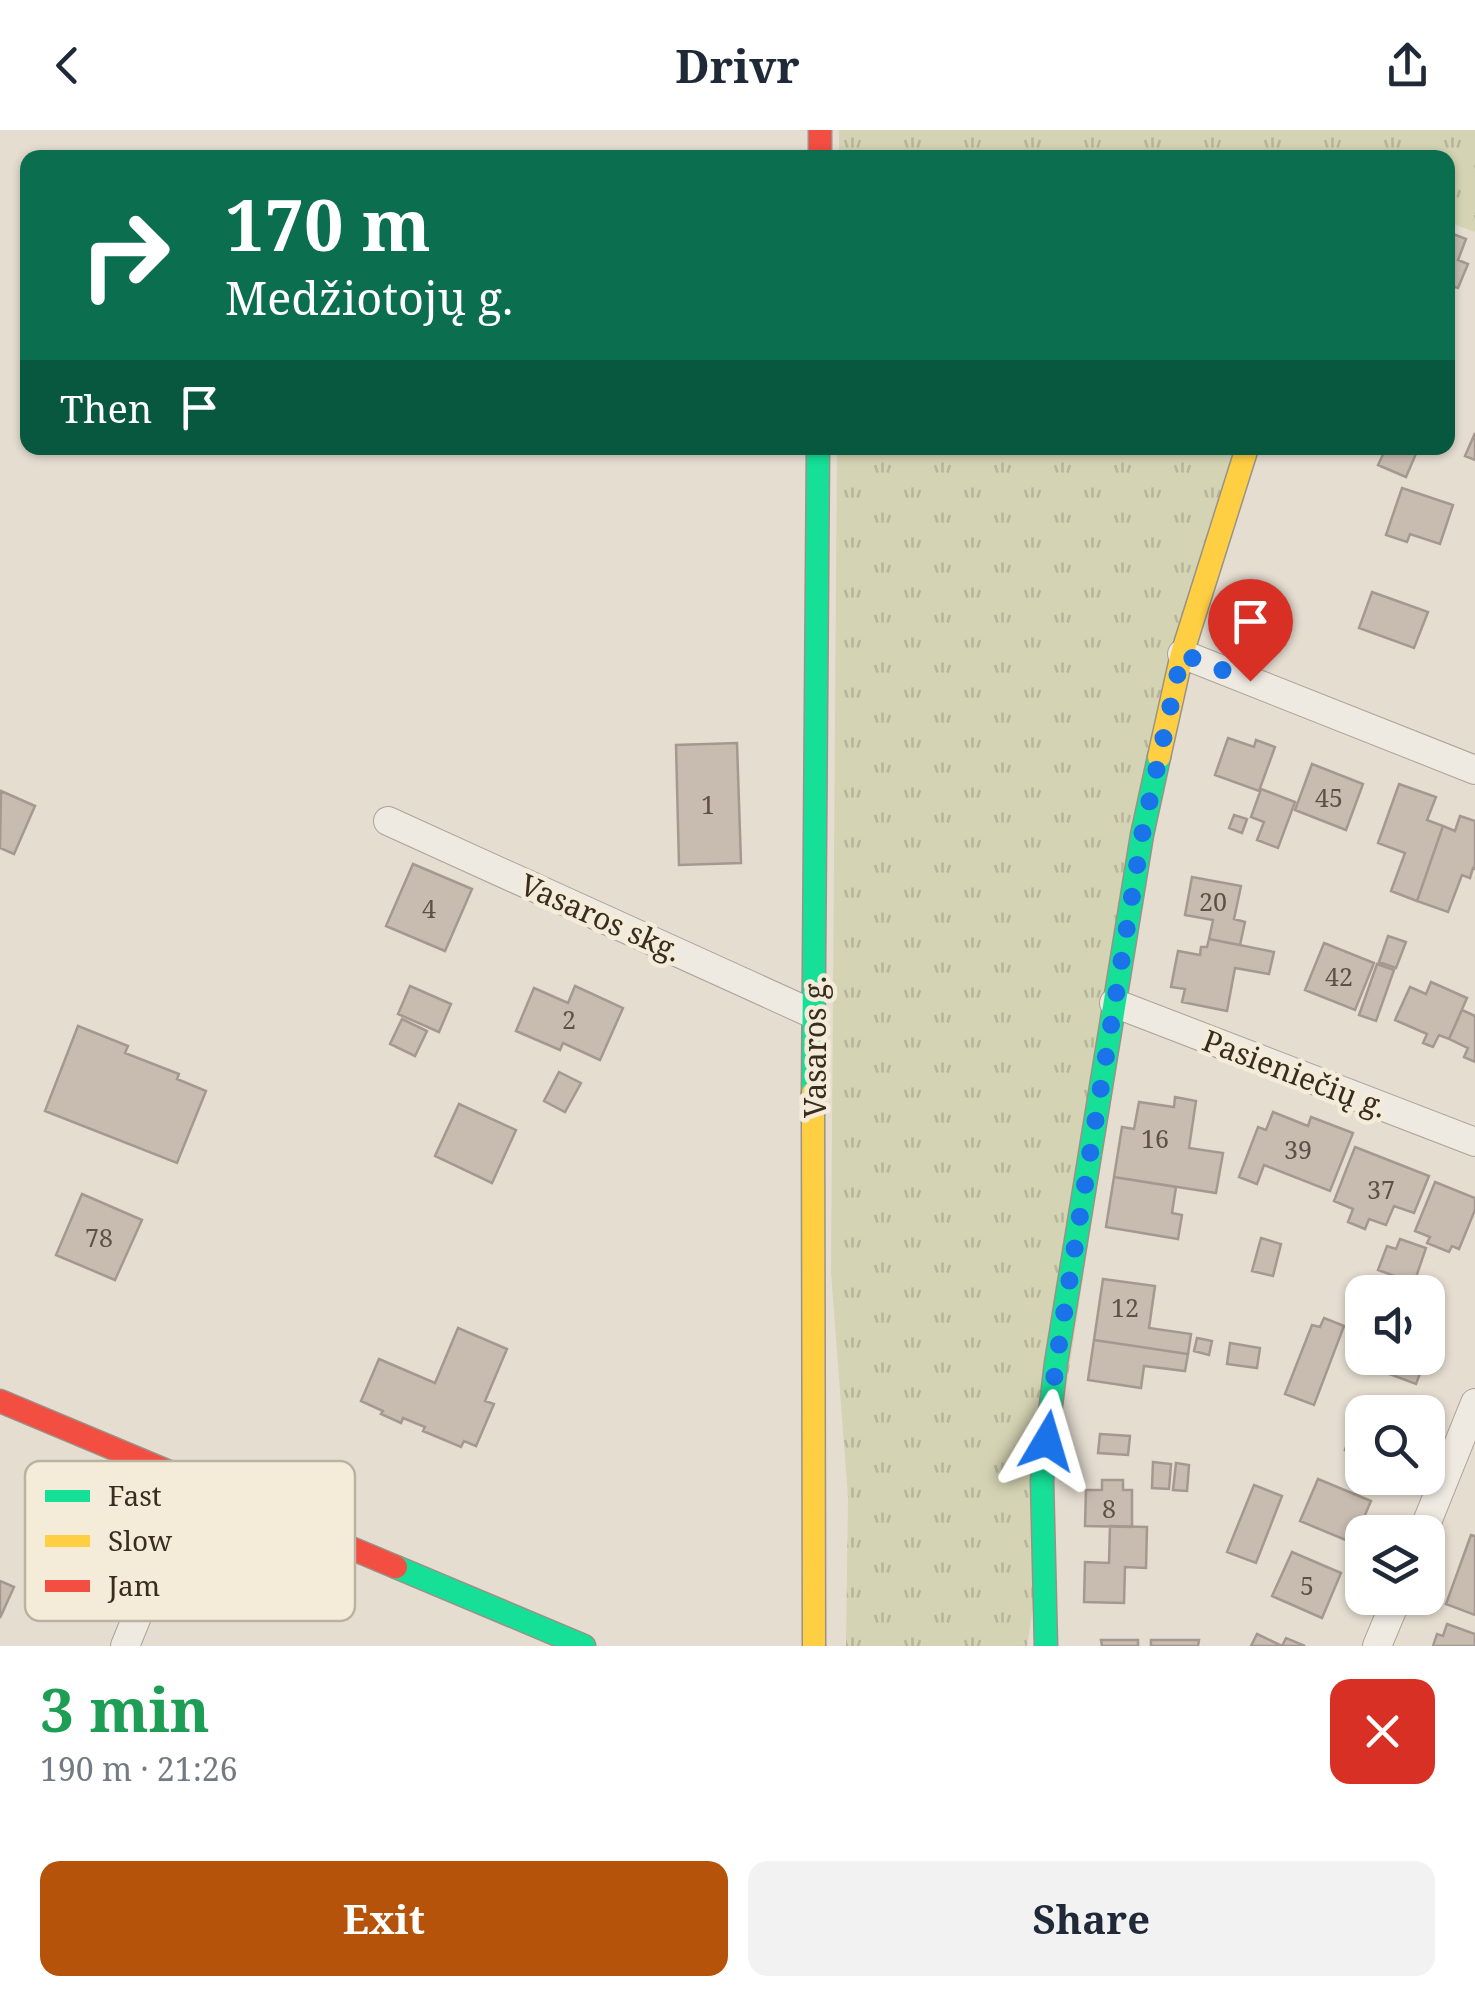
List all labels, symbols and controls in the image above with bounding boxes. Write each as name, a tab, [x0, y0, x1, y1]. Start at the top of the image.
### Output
text: Drivr	[675, 35, 800, 96]
icon: back	[40, 38, 95, 93]
icon: share	[1380, 38, 1435, 93]
text: 170 m	[225, 176, 431, 272]
icon: right	[60, 190, 190, 320]
text: Medžiotojų g.	[225, 267, 513, 328]
icon: arrive	[172, 380, 227, 435]
text: Then	[60, 382, 152, 434]
pin	[1208, 579, 1293, 682]
icon: arrive	[1223, 594, 1278, 649]
house number: 45	[1315, 780, 1343, 814]
house number: 1	[701, 787, 715, 821]
street label: Vasaros skg.	[514, 863, 688, 971]
house number: 20	[1199, 884, 1227, 918]
house number: 4	[422, 891, 436, 925]
house number: 42	[1325, 959, 1353, 993]
street label: Vasaros g.	[794, 976, 835, 1118]
house number: 2	[562, 1002, 576, 1036]
street label: Pasieniečių g.	[1197, 1019, 1393, 1127]
house number: 16	[1141, 1121, 1169, 1155]
house number: 39	[1284, 1132, 1312, 1166]
house number: 37	[1367, 1172, 1395, 1206]
house number: 78	[85, 1220, 113, 1254]
map controls	[1345, 1275, 1445, 1615]
button: sound	[1345, 1275, 1445, 1375]
house number: 12	[1111, 1290, 1139, 1324]
position arrow	[995, 1389, 1099, 1493]
button: search	[1345, 1395, 1445, 1495]
legend	[25, 1461, 355, 1621]
text: Fast	[108, 1476, 162, 1514]
house number: 8	[1102, 1491, 1116, 1525]
button: layers	[1345, 1515, 1445, 1615]
text: Slow	[108, 1521, 173, 1559]
text: Jam	[107, 1566, 160, 1604]
house number: 5	[1300, 1568, 1314, 1602]
text: 3 min	[40, 1668, 210, 1750]
button: close	[1330, 1679, 1435, 1784]
text: 190 m · 21:26	[40, 1747, 238, 1790]
button: Exit	[40, 1861, 728, 1976]
button: Share	[748, 1861, 1435, 1976]

